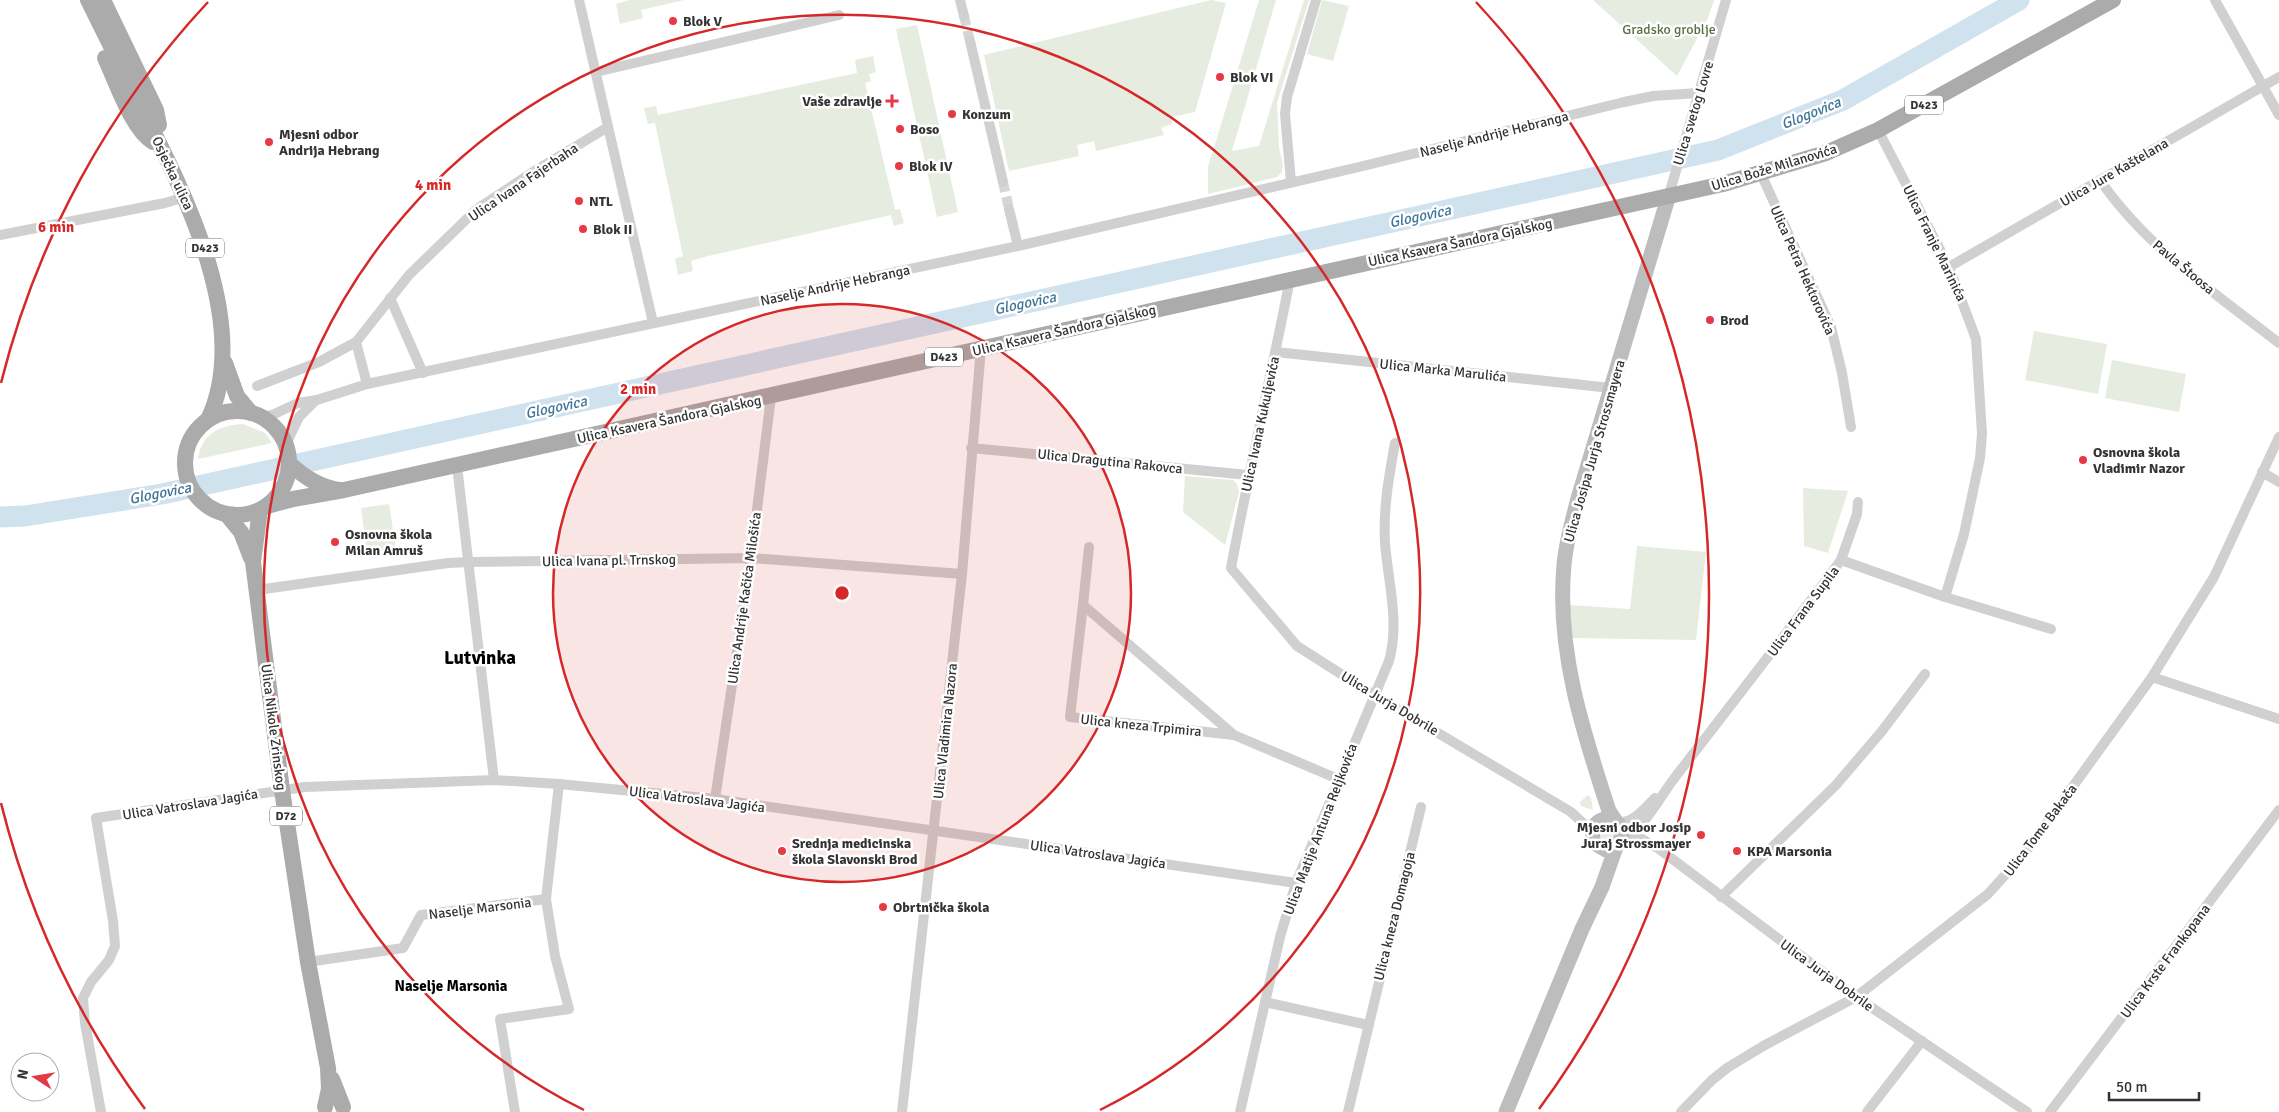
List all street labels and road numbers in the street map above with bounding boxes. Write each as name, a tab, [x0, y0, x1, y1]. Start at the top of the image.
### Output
street label: Ulica svetog Lovre	[1670, 59, 1717, 167]
road number: D423	[1905, 96, 1943, 114]
street label: Naselje Andrije Hebranga	[1418, 108, 1570, 161]
street label: Osječka ulica	[148, 134, 197, 213]
street label: Ulica Jure Kaštelana	[2057, 135, 2171, 210]
street label: Ulica Ivana Fajerbaha	[465, 139, 581, 225]
street label: Ulica Bože Milanovića	[1709, 140, 1839, 195]
street label: Ulica Franje Marinića	[1899, 182, 1970, 304]
street label: Ulica Petra Hektorovića	[1766, 203, 1839, 338]
street label: Ulica Ksavera Šandora Gjalskog	[1366, 215, 1554, 270]
street label: Pavla Štoosa	[2149, 237, 2218, 298]
road number: D423	[186, 238, 224, 258]
street label: Naselje Andrije Hebranga	[759, 261, 912, 310]
street label: Ulica Ksavera Šandora Gjalskog	[971, 301, 1158, 360]
road number: D423	[925, 348, 963, 367]
street label: Ulica Ivana Kukuljevića	[1238, 355, 1283, 493]
street label: Ulica Marka Marulića	[1379, 355, 1507, 386]
street label: Ulica Josipa Jurja Strossmayera	[1560, 358, 1629, 544]
street label: Ulica Ksavera Šandora Gjalskog	[575, 392, 763, 447]
street label: Ulica Dragutina Rakovca	[1036, 445, 1183, 478]
street label: Ulica Andrije Kačića Milošića	[724, 511, 765, 685]
street label: Ulica Ivana pl. Trnskog	[542, 551, 676, 570]
street label: Ulica Frana Supila	[1764, 563, 1843, 660]
street label: Ulica Vladimira Nazora	[930, 662, 961, 800]
street label: Ulica Nikole Zrinskog	[257, 663, 290, 791]
street label: Ulica Jurja Dobrile	[1338, 667, 1442, 739]
street label: Ulica kneza Trpimira	[1080, 711, 1202, 740]
street label: Ulica Matije Antuna Reljkovića	[1280, 741, 1361, 917]
street label: Ulica Tome Bakača	[2000, 781, 2081, 880]
street label: Ulica Vatroslava Jagića	[628, 783, 766, 816]
street label: Ulica Vatroslava Jagića	[121, 785, 259, 824]
road number: D72	[270, 806, 302, 826]
street label: Ulica Vatroslava Jagića	[1029, 837, 1167, 872]
street label: Ulica kneza Domagoja	[1370, 850, 1419, 982]
street label: Naselje Marsonia	[428, 894, 532, 923]
street label: Ulica Krste Frankopana	[2117, 901, 2214, 1022]
street label: Ulica Jurja Dobrile	[1777, 936, 1877, 1015]

